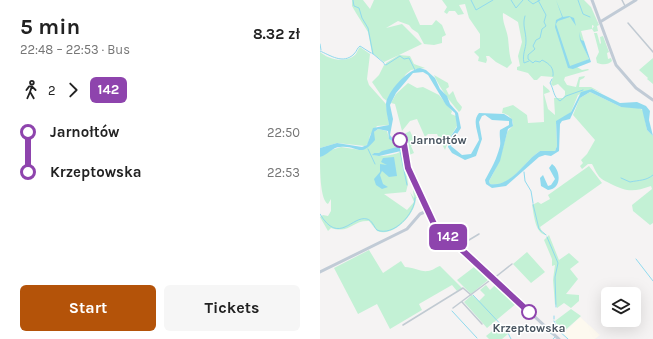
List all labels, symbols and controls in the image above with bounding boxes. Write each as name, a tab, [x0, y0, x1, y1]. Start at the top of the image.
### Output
text: 5 min	[20, 14, 80, 40]
text: 8.32 zł	[253, 25, 300, 43]
text: 22:48 – 22:53 · Bus	[20, 42, 130, 57]
icon: walk	[20, 79, 42, 101]
icon: forward	[62, 79, 84, 101]
text: 142	[98, 81, 119, 98]
text: 2	[48, 83, 56, 98]
text: Jarnołtów	[50, 123, 120, 141]
text: 22:50	[267, 125, 300, 140]
marker: Jarnołtów	[392, 132, 408, 148]
place label: Jarnołtów	[411, 133, 467, 147]
text: Krzeptowska	[50, 163, 142, 181]
text: 22:53	[267, 165, 300, 180]
line badge: 142	[425, 224, 471, 250]
text: 142	[437, 228, 459, 245]
button: Start	[20, 285, 156, 331]
button: Tickets	[164, 285, 300, 331]
map controls	[601, 287, 641, 327]
button: layers	[601, 287, 641, 327]
marker: Krzeptowska	[521, 304, 537, 320]
place label: Krzeptowska	[492, 321, 566, 335]

